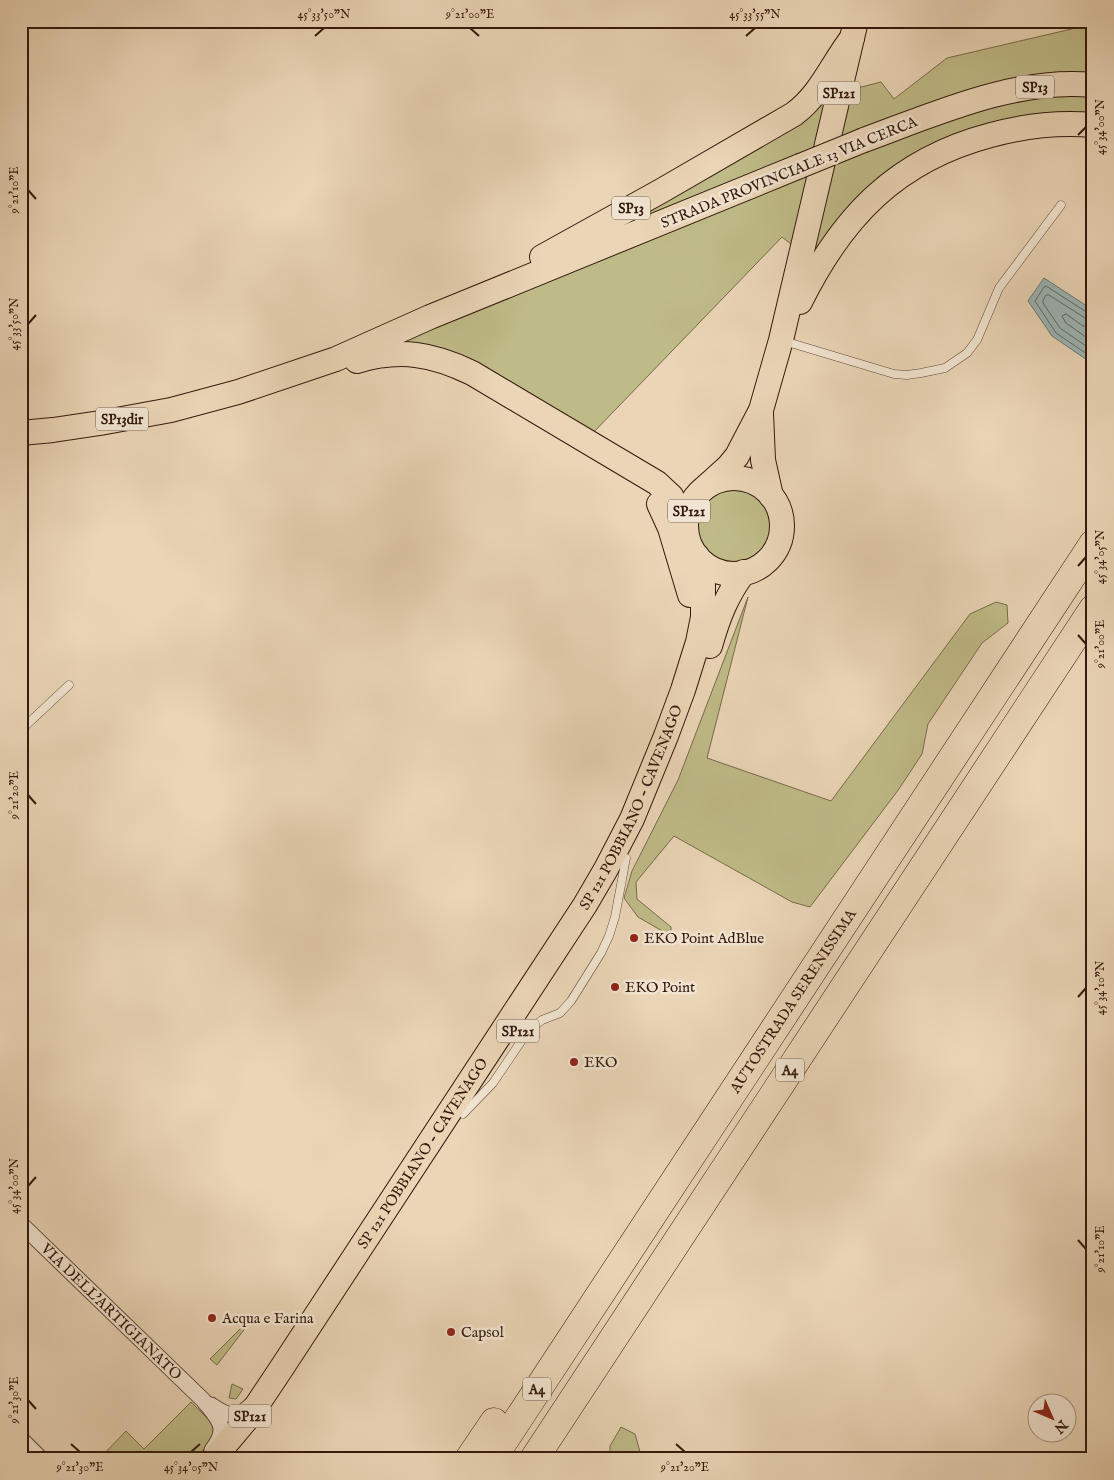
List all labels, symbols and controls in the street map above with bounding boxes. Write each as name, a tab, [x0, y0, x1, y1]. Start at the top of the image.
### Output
text: 45°33'50"N	[298, 7, 351, 22]
text: 9°21'00"E	[445, 7, 494, 22]
text: 45°33'55"N	[729, 7, 781, 22]
road number: SP13	[1016, 75, 1054, 98]
road number: SP121	[818, 82, 860, 105]
text: 45°34'00"N	[1093, 98, 1108, 155]
street label: STRADA PROVINCIALE 13 VIA CERCA	[658, 112, 921, 233]
text: 9°21'10"E	[7, 166, 22, 215]
road number: SP13	[612, 197, 650, 220]
text: 45°33'50"N	[7, 297, 22, 350]
road number: SP13dir	[96, 408, 148, 430]
road number: SP121	[668, 500, 710, 522]
text: 45°34'05"N	[1093, 529, 1108, 584]
text: 9°21'00"E	[1093, 620, 1108, 669]
street label: SP 121 POBBIANO - CAVENAGO	[575, 702, 687, 914]
text: 9°21'20"E	[7, 771, 22, 820]
street label: AUTOSTRADA SERENISSIMA	[725, 905, 861, 1098]
place label: EKO Point AdBlue	[644, 929, 764, 948]
marker: EKO Point AdBlue	[628, 932, 640, 944]
text: 45°34'10"N	[1093, 960, 1108, 1015]
place label: EKO Point	[625, 978, 695, 997]
marker: EKO Point	[609, 981, 621, 993]
road number: SP121	[497, 1019, 539, 1042]
place label: EKO	[584, 1053, 617, 1072]
street label: SP 121 POBBIANO - CAVENAGO	[353, 1054, 492, 1253]
marker: EKO	[568, 1056, 580, 1068]
road number: A4	[776, 1058, 804, 1082]
text: 45°34'00"N	[7, 1157, 22, 1214]
text: 9°21'10"E	[1093, 1225, 1108, 1274]
street label: VIA DELL'ARTIGIANATO	[36, 1239, 186, 1384]
place label: Acqua e Farina	[221, 1309, 314, 1328]
marker: Acqua e Farina	[206, 1312, 218, 1324]
place label: Capsol	[461, 1323, 505, 1342]
marker: Capsol	[445, 1326, 457, 1338]
text: 9°21'30"E	[7, 1376, 22, 1425]
road number: A4	[523, 1378, 551, 1400]
north arrow	[1026, 1392, 1076, 1442]
road number: SP121	[229, 1404, 271, 1428]
text: N	[1050, 1415, 1072, 1437]
text: 9°21'30"E	[55, 1460, 104, 1475]
text: 45°34'05"N	[164, 1460, 219, 1475]
text: 9°21'20"E	[660, 1460, 709, 1475]

